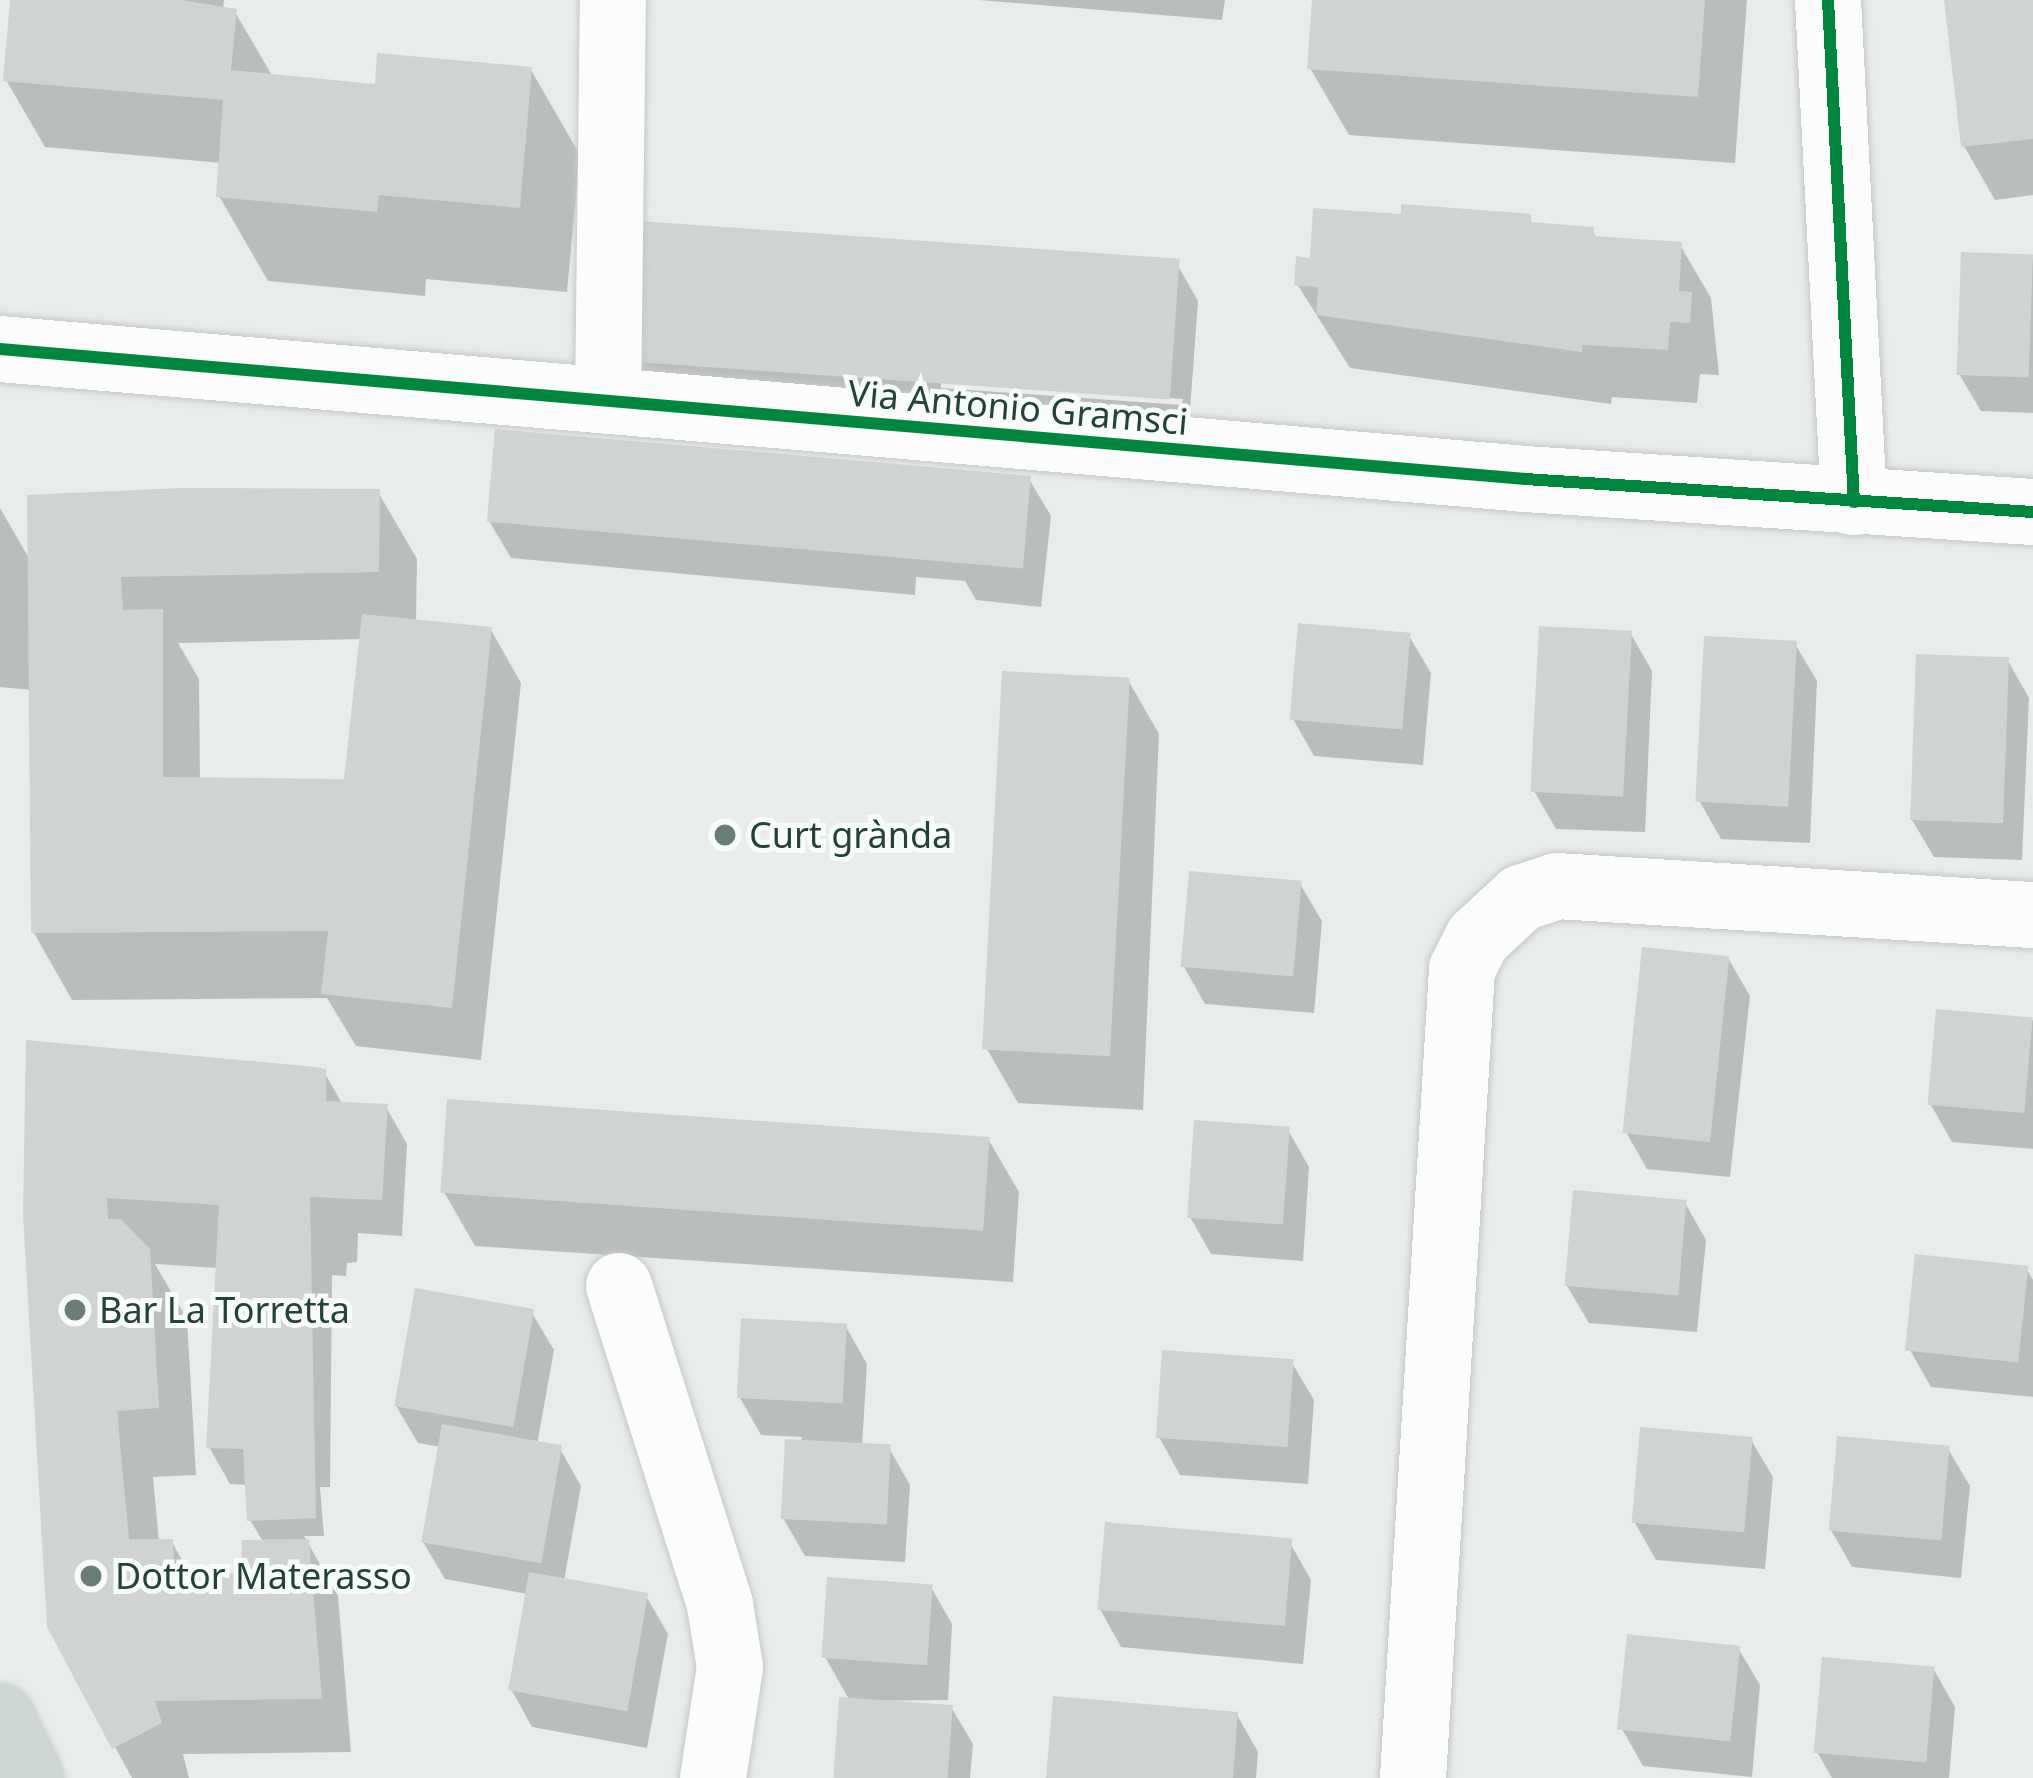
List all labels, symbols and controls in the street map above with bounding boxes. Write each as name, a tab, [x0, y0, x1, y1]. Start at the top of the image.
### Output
street label: Via Antonio Gramsci	[846, 371, 1190, 443]
place label: Curt grànda	[749, 813, 952, 857]
marker: Curt grànda	[712, 822, 738, 848]
place label: Bar La Torretta	[99, 1288, 350, 1332]
marker: Bar La Torretta	[62, 1297, 88, 1323]
place label: Dottor Materasso	[115, 1554, 412, 1598]
marker: Dottor Materasso	[78, 1563, 104, 1589]

